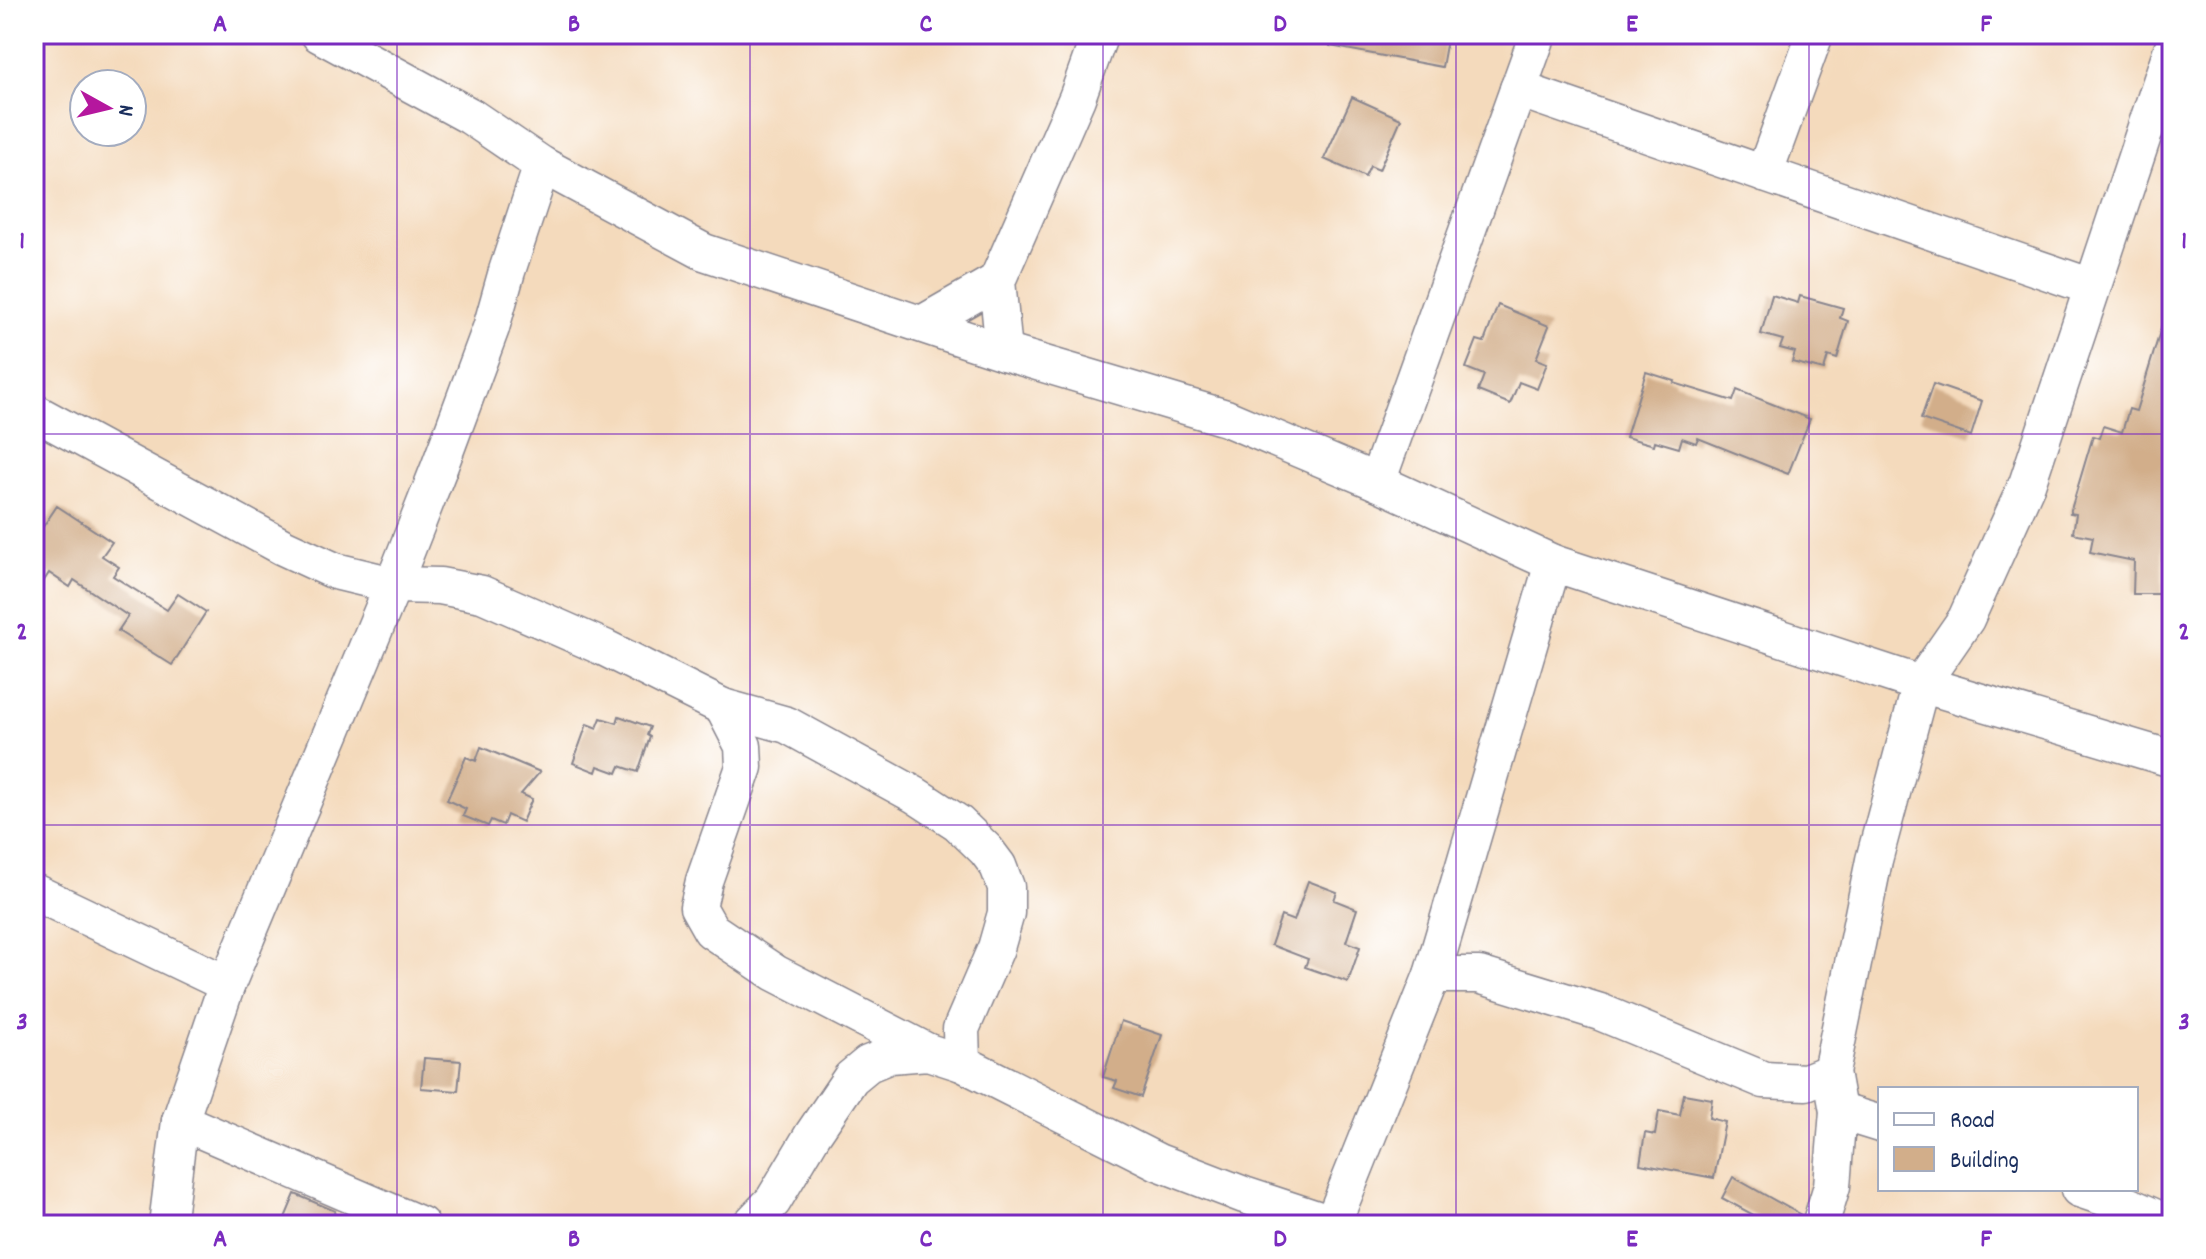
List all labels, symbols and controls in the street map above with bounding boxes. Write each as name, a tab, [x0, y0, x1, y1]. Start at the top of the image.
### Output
text: A	[213, 7, 227, 44]
text: B	[568, 7, 580, 44]
text: C	[920, 7, 933, 44]
text: D	[1273, 7, 1287, 44]
text: E	[1626, 7, 1638, 44]
text: F	[1980, 7, 1992, 44]
north arrow	[68, 68, 148, 148]
text: N	[108, 103, 140, 118]
text: 1	[19, 224, 25, 261]
text: 1	[2181, 224, 2187, 261]
text: 2	[16, 615, 28, 652]
text: 2	[2178, 615, 2190, 652]
text: 3	[16, 1005, 28, 1042]
text: 3	[2178, 1005, 2190, 1042]
legend	[1878, 1087, 2138, 1191]
text: Road	[1950, 1105, 1995, 1139]
text: Building	[1950, 1145, 2019, 1179]
text: A	[213, 1222, 227, 1259]
text: B	[568, 1222, 580, 1259]
text: C	[920, 1222, 933, 1259]
text: D	[1273, 1222, 1287, 1259]
text: E	[1626, 1222, 1638, 1259]
text: F	[1980, 1222, 1992, 1259]

